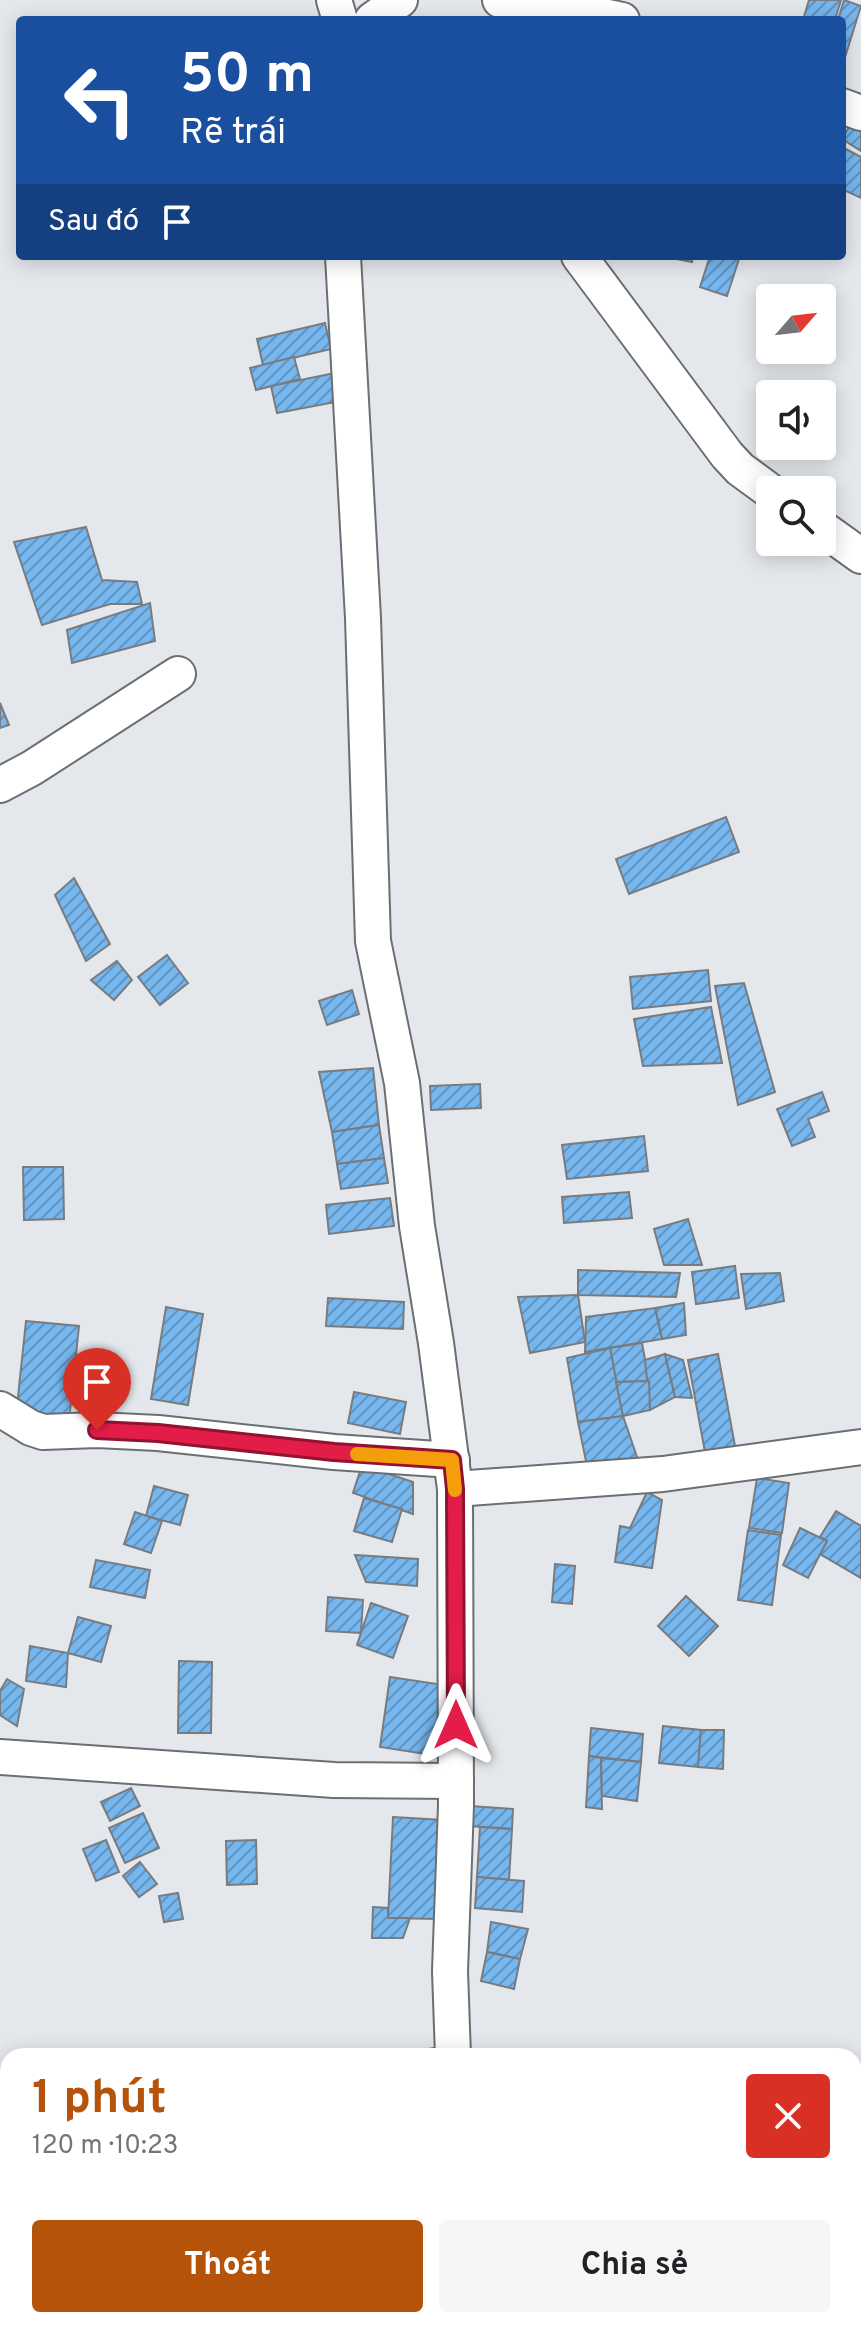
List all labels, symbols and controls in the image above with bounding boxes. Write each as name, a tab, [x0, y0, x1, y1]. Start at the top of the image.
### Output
text: 50 m	[180, 42, 314, 112]
icon: left	[48, 48, 152, 152]
text: Rẽ trái	[180, 111, 286, 157]
icon: arrive	[155, 200, 199, 244]
text: Sau đó	[48, 204, 139, 241]
north arrow	[756, 284, 836, 364]
map controls	[756, 284, 836, 556]
button: sound	[756, 380, 836, 460]
button: search	[756, 476, 836, 556]
pin	[63, 1348, 131, 1430]
icon: arrive	[75, 1360, 119, 1404]
position arrow	[414, 1683, 498, 1767]
text: 1 phút	[32, 2070, 167, 2130]
button: close	[746, 2074, 830, 2158]
text: 120 m · 10:23	[32, 2130, 178, 2163]
button: Thoát	[32, 2220, 423, 2312]
button: Chia sẻ	[439, 2220, 830, 2312]

